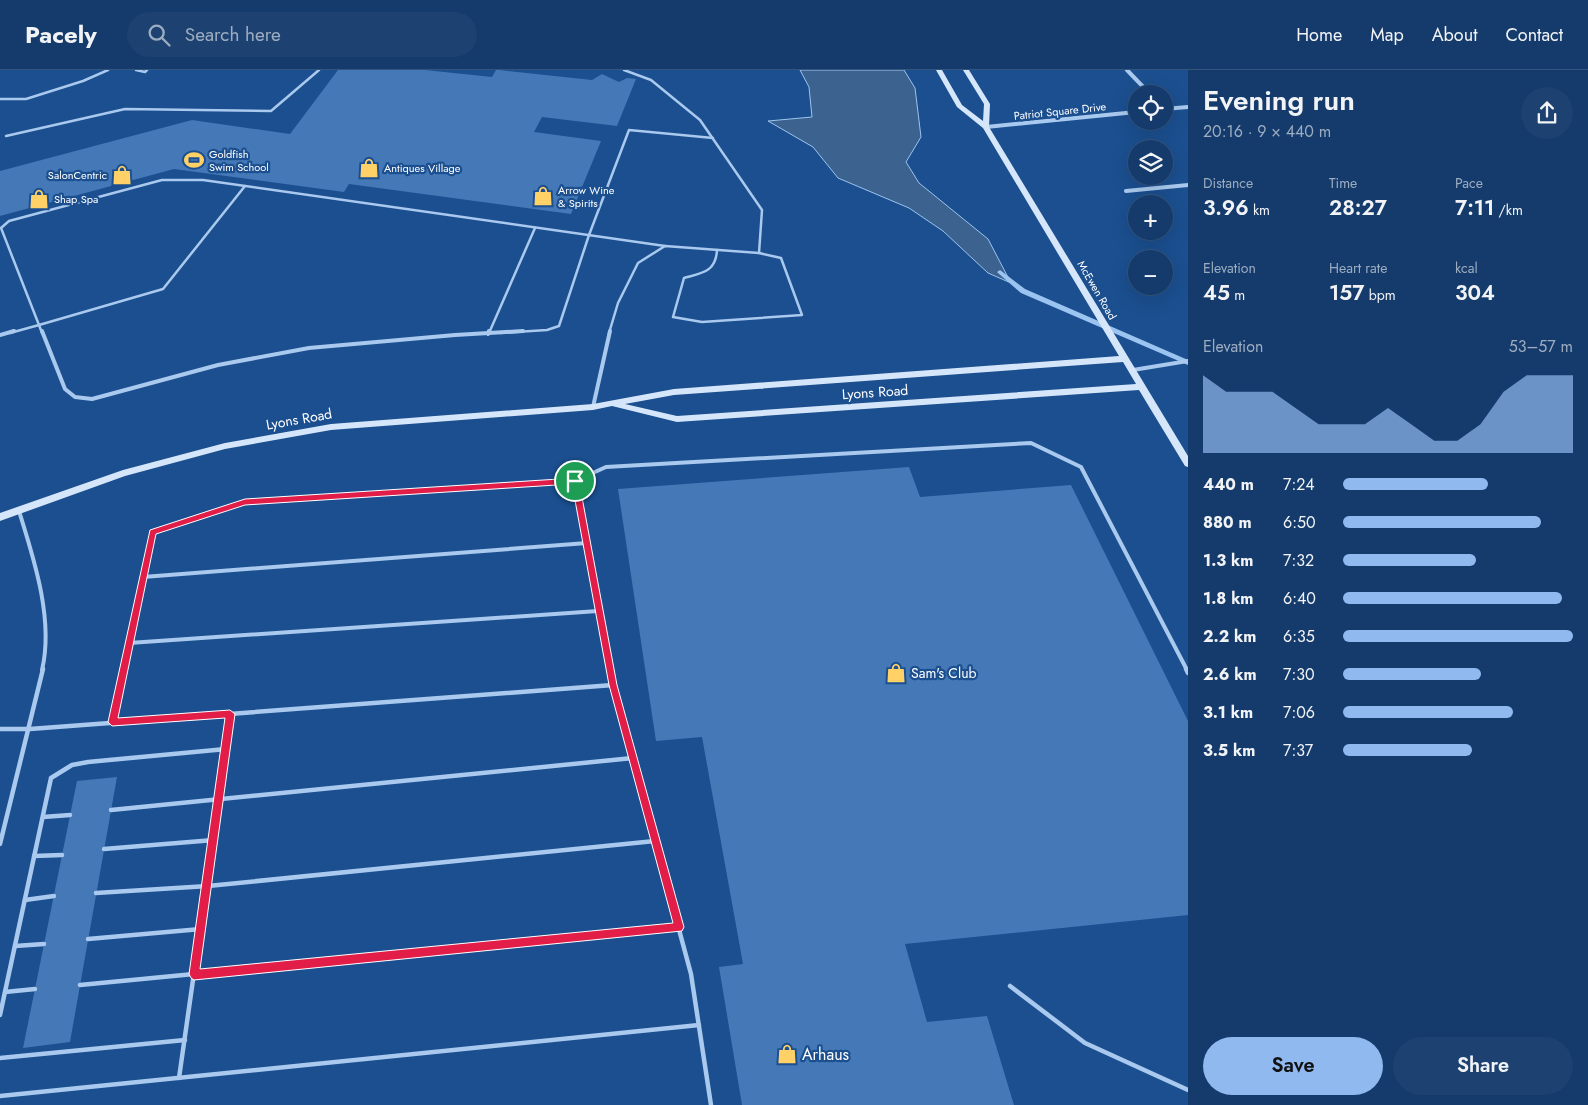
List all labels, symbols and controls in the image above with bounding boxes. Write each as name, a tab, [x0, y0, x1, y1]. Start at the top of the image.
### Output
search box	[127, 12, 477, 57]
text: Pacely	[25, 17, 97, 52]
icon: search	[145, 21, 173, 49]
text: Search here	[185, 21, 281, 48]
text: Home	[1296, 22, 1342, 48]
text: Map	[1370, 22, 1404, 48]
text: About	[1432, 22, 1477, 48]
text: Contact	[1505, 22, 1563, 48]
text: Evening run	[1203, 80, 1355, 121]
map controls	[1128, 85, 1173, 295]
button: locate	[1128, 85, 1173, 130]
button: share	[1521, 87, 1573, 139]
street label: Patriot Square Drive	[1013, 98, 1107, 124]
text: 20:16 · 9 × 440 m	[1203, 120, 1331, 143]
button: layers	[1128, 140, 1173, 185]
place label: Goldfish Swim School	[209, 146, 269, 175]
sports icon: Goldfish Swim School	[183, 149, 205, 171]
shop icon: Antiques Village	[358, 157, 380, 179]
place label: Antiques Village	[384, 160, 461, 176]
shop icon: SalonCentric	[111, 164, 133, 186]
place label: SalonCentric	[48, 167, 107, 183]
text: Distance	[1203, 173, 1253, 193]
text: Time	[1329, 173, 1357, 193]
text: Pace	[1455, 173, 1483, 193]
place label: Arrow Wine & Spirits	[558, 182, 615, 211]
shop icon: Arrow Wine & Spirits	[532, 185, 554, 207]
shop icon: Shap Spa	[28, 188, 50, 210]
place label: Shap Spa	[54, 191, 98, 207]
text: 3.96	[1203, 193, 1249, 223]
text: 28:27	[1329, 193, 1387, 223]
text: 7:11	[1455, 193, 1494, 223]
button: +	[1128, 195, 1173, 240]
text: km	[1249, 200, 1270, 220]
text: /km	[1494, 200, 1523, 220]
button: −	[1128, 250, 1173, 295]
street label: McEwen Road	[1074, 257, 1120, 323]
text: Elevation	[1203, 258, 1256, 278]
text: Heart rate	[1329, 258, 1387, 278]
text: kcal	[1455, 258, 1478, 278]
text: 45	[1203, 278, 1230, 308]
text: 157	[1329, 278, 1365, 308]
text: 304	[1455, 278, 1495, 308]
text: m	[1230, 285, 1245, 305]
text: bpm	[1365, 285, 1396, 305]
text: Elevation	[1203, 335, 1263, 358]
text: 53–57 m	[1509, 335, 1573, 358]
street label: Lyons Road	[841, 380, 909, 404]
street label: Lyons Road	[264, 403, 334, 435]
pin	[554, 460, 596, 502]
icon: arrive	[561, 467, 589, 495]
text: 440 m	[1203, 473, 1254, 496]
text: 7:24	[1283, 473, 1315, 496]
text: 880 m	[1203, 511, 1252, 534]
text: 6:50	[1283, 511, 1316, 534]
text: 1.3 km	[1203, 549, 1253, 572]
text: 7:32	[1283, 549, 1314, 572]
text: 1.8 km	[1203, 587, 1253, 610]
text: 6:40	[1283, 587, 1316, 610]
text: 2.2 km	[1203, 625, 1256, 648]
text: 6:35	[1283, 625, 1315, 648]
shop icon: Sam's Club	[885, 662, 907, 684]
place label: Sam's Club	[911, 663, 976, 683]
text: 2.6 km	[1203, 663, 1257, 686]
text: 7:30	[1283, 663, 1315, 686]
text: 3.1 km	[1203, 701, 1253, 724]
text: 7:06	[1283, 701, 1315, 724]
text: 3.5 km	[1203, 739, 1255, 762]
text: 7:37	[1283, 739, 1313, 762]
button: Save	[1203, 1037, 1383, 1095]
button: Share	[1393, 1037, 1573, 1095]
shop icon: Arhaus	[776, 1043, 798, 1065]
place label: Arhaus	[802, 1043, 849, 1066]

